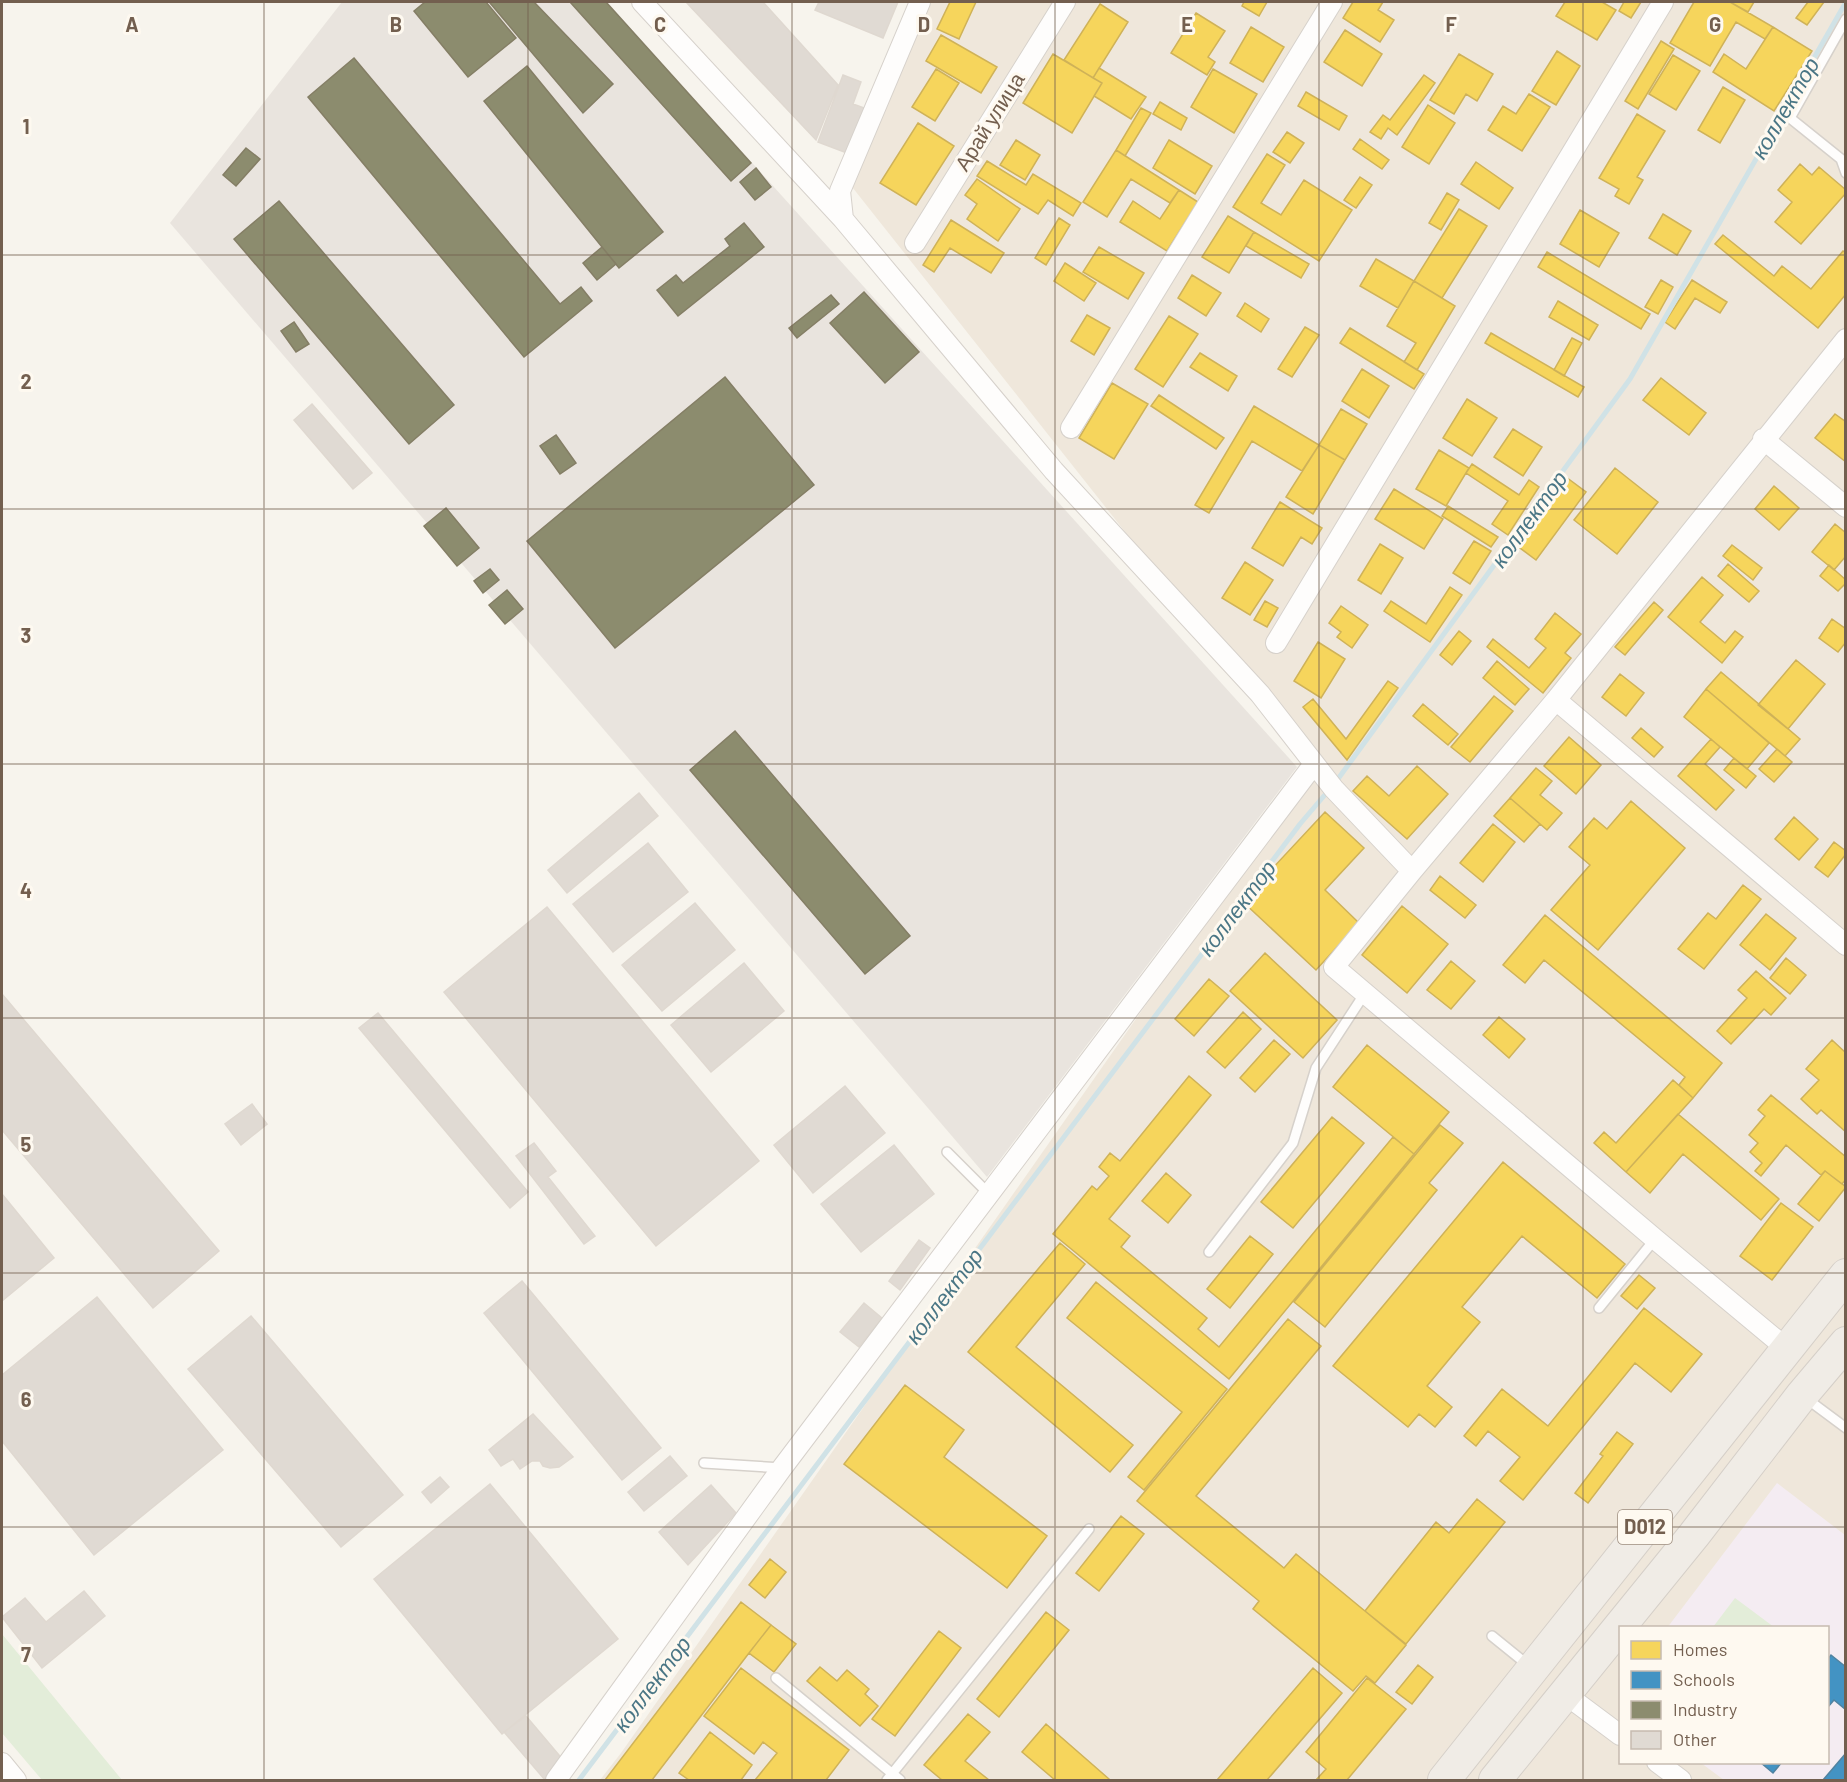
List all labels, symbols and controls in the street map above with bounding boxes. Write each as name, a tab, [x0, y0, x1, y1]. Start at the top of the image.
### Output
text: A	[125, 12, 139, 36]
text: B	[390, 12, 402, 36]
text: C	[654, 12, 666, 36]
text: D	[918, 12, 930, 36]
text: E	[1181, 12, 1193, 36]
text: F	[1445, 12, 1457, 36]
text: G	[1709, 12, 1721, 36]
water label: коллектор	[1745, 52, 1824, 163]
street label: Арай улица	[949, 67, 1029, 175]
text: 1	[22, 114, 30, 138]
text: 2	[20, 369, 32, 393]
water label: коллектор	[1485, 465, 1573, 572]
text: 3	[21, 623, 31, 647]
water label: коллектор	[1192, 855, 1281, 961]
text: 4	[20, 878, 32, 902]
text: 5	[21, 1132, 32, 1156]
water label: коллектор	[899, 1243, 988, 1349]
text: 6	[21, 1387, 32, 1411]
road number: D012	[1618, 1510, 1672, 1544]
legend	[1619, 1626, 1829, 1764]
water label: коллектор	[607, 1631, 696, 1737]
text: Homes	[1673, 1638, 1727, 1660]
text: 7	[21, 1642, 31, 1666]
text: Schools	[1673, 1668, 1735, 1690]
text: Industry	[1673, 1698, 1737, 1720]
text: Other	[1673, 1728, 1717, 1750]

